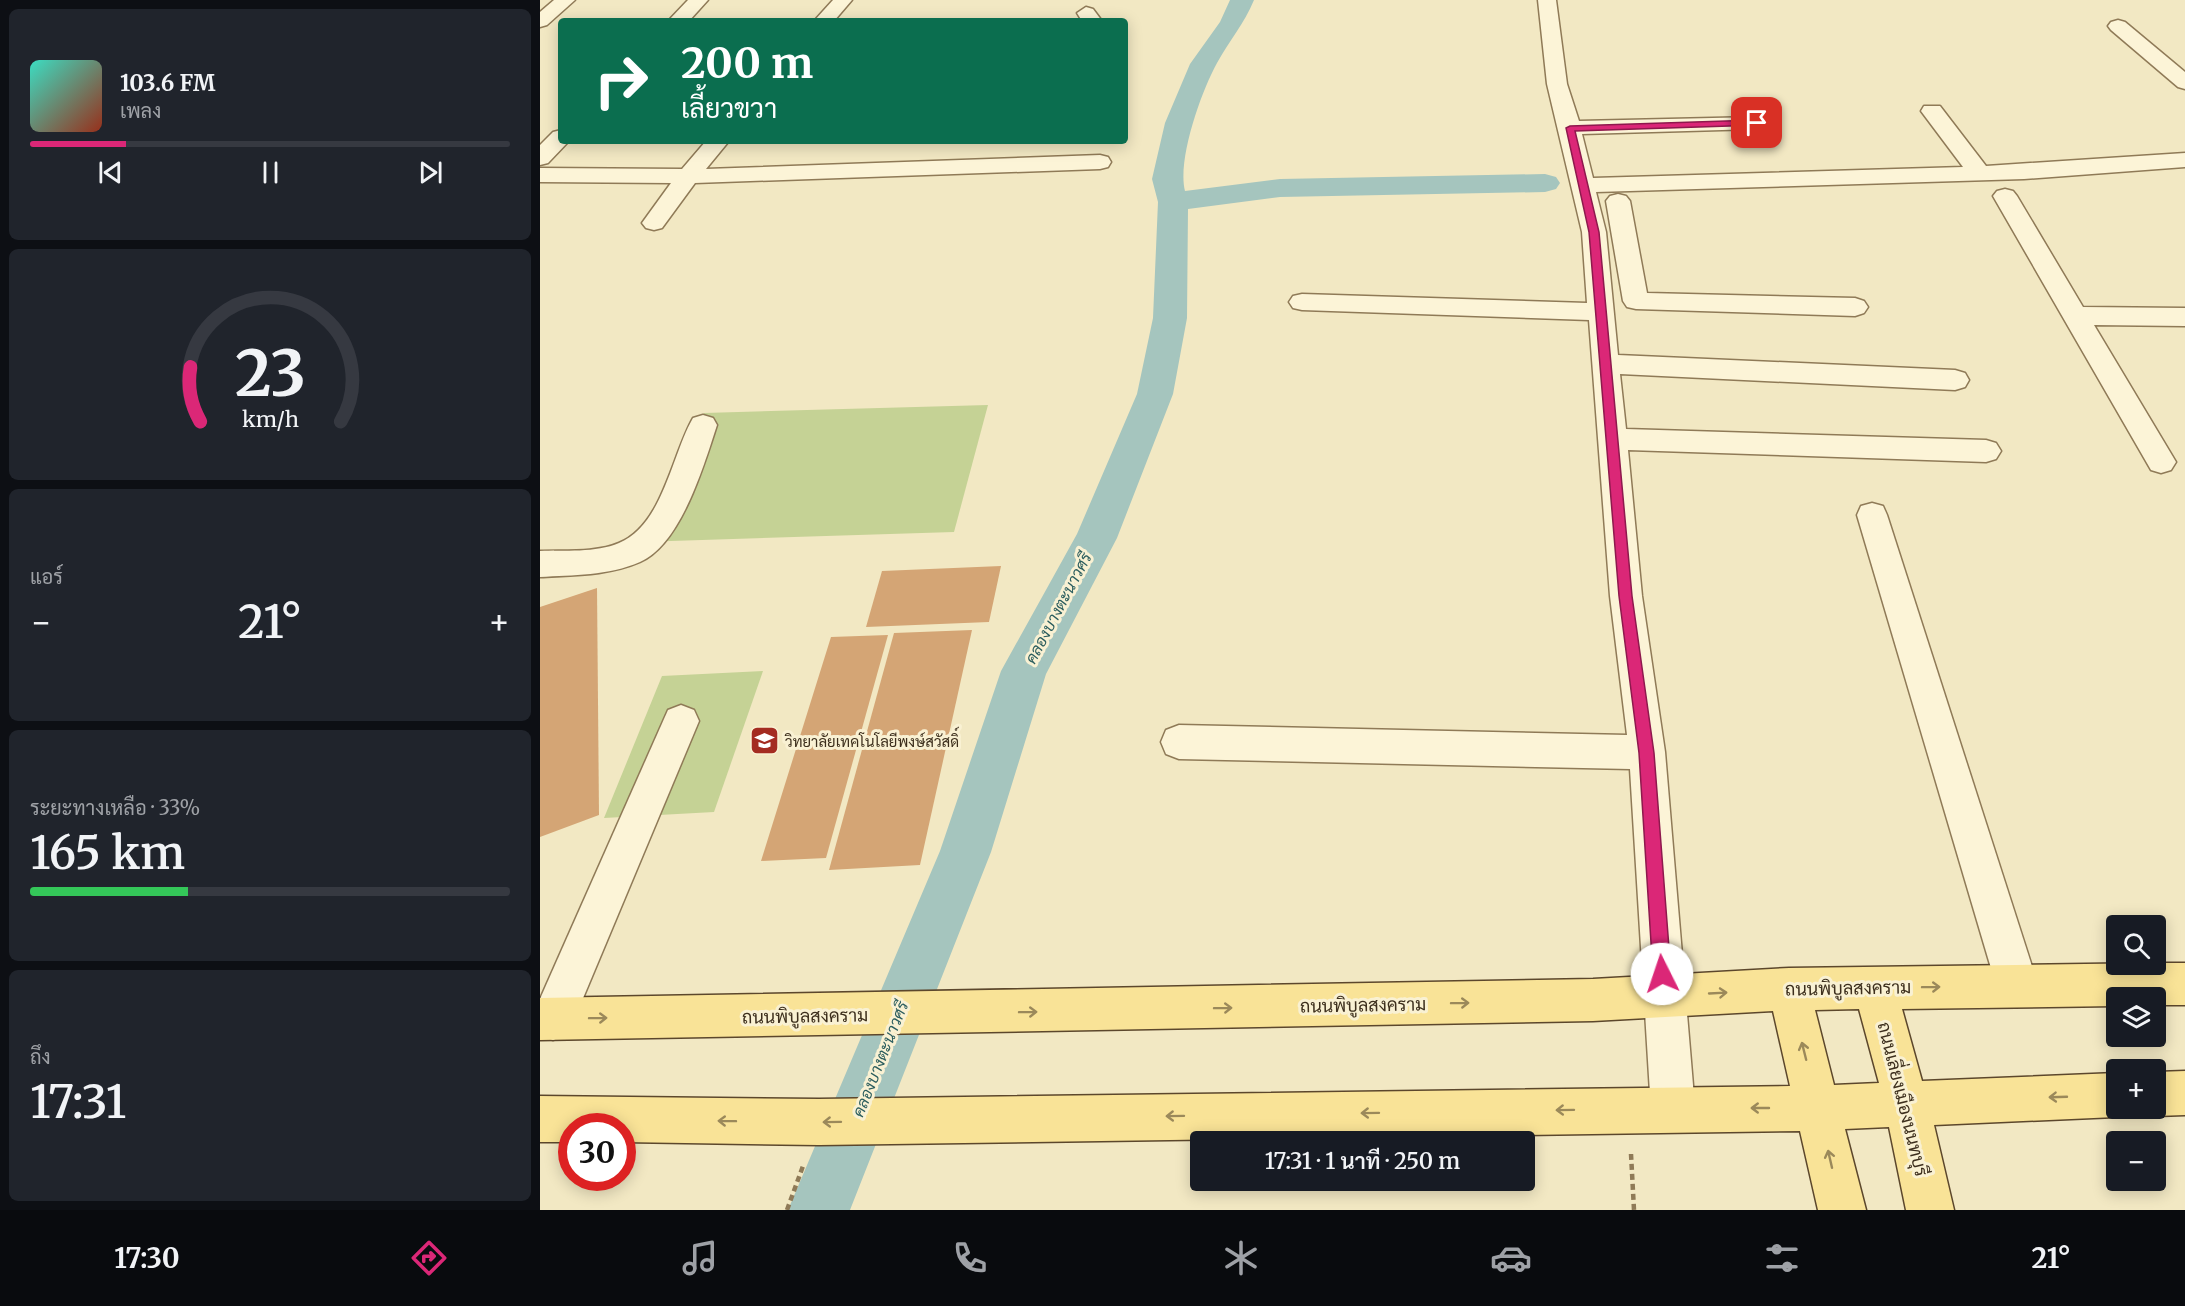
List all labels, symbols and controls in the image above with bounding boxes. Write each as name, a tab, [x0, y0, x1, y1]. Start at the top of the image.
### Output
text: 200 m	[681, 37, 813, 89]
icon: right	[582, 42, 660, 120]
text: 103.6 FM	[120, 69, 215, 97]
text: เลี้ยวขวา	[681, 91, 777, 125]
pin	[1731, 97, 1782, 148]
text: เพลง	[120, 98, 161, 123]
icon: arrive	[1740, 106, 1773, 139]
icon: previous	[94, 156, 127, 189]
icon: pause	[254, 156, 287, 189]
icon: next	[414, 156, 447, 189]
text: 23	[235, 335, 305, 413]
text: km/h	[242, 406, 298, 433]
water label: คลองบางตะนาวศรี	[1019, 548, 1096, 667]
text: แอร์	[30, 564, 63, 589]
text: 21°	[238, 594, 302, 650]
text: −	[30, 602, 52, 643]
text: +	[488, 602, 510, 643]
school or university icon: วิทยาลัยเทคโนโลยีพงษ์สวัสดิ์	[748, 725, 780, 757]
place label: วิทยาลัยเทคโนโลยีพงษ์สวัสดิ์	[785, 726, 959, 751]
text: ระยะทางเหลือ · 33%	[30, 795, 200, 820]
text: 165 km	[30, 825, 185, 881]
map controls	[2106, 915, 2166, 1191]
button: search	[2106, 915, 2166, 975]
position arrow	[1630, 942, 1694, 1006]
street label: ถนนพิบูลสงคราม	[1785, 975, 1911, 1003]
one-way arrow	[1921, 981, 1941, 992]
button: layers	[2106, 987, 2166, 1047]
one-way arrow	[1708, 988, 1728, 999]
street label: ถนนพิบูลสงคราม	[1300, 992, 1426, 1020]
water label: คลองบางตะนาวศรี	[847, 997, 913, 1120]
one-way arrow	[1450, 997, 1470, 1009]
one-way arrow	[1213, 1002, 1233, 1014]
street label: ถนนพิบูลสงคราม	[742, 1003, 868, 1031]
one-way arrow	[1018, 1006, 1038, 1018]
one-way arrow	[588, 1012, 608, 1024]
street label: ถนนเลี่ยงเมืองนนทบุรี	[1872, 1018, 1937, 1179]
one-way arrow	[1798, 1042, 1810, 1061]
text: ถึง	[30, 1044, 51, 1069]
button: +	[2106, 1059, 2166, 1119]
text: 17:31	[30, 1074, 126, 1130]
one-way arrow	[2049, 1092, 2069, 1103]
one-way arrow	[1750, 1102, 1770, 1114]
one-way arrow	[1555, 1105, 1575, 1116]
one-way arrow	[1360, 1108, 1380, 1119]
one-way arrow	[1165, 1110, 1185, 1122]
speed limit sign: 30	[558, 1113, 636, 1191]
one-way arrow	[717, 1115, 737, 1127]
one-way arrow	[823, 1116, 843, 1128]
button: −	[2106, 1131, 2166, 1191]
text: 17:31 · 1 นาที · 250 m	[1265, 1147, 1460, 1175]
one-way arrow	[1824, 1150, 1836, 1169]
icon: directions	[408, 1237, 450, 1279]
icon: music	[679, 1237, 721, 1279]
icon: phone	[949, 1237, 991, 1279]
icon: climate	[1220, 1237, 1262, 1279]
icon: car	[1490, 1237, 1532, 1279]
icon: filters	[1761, 1237, 1803, 1279]
text: 17:30	[114, 1241, 180, 1275]
text: 21°	[2032, 1241, 2071, 1275]

